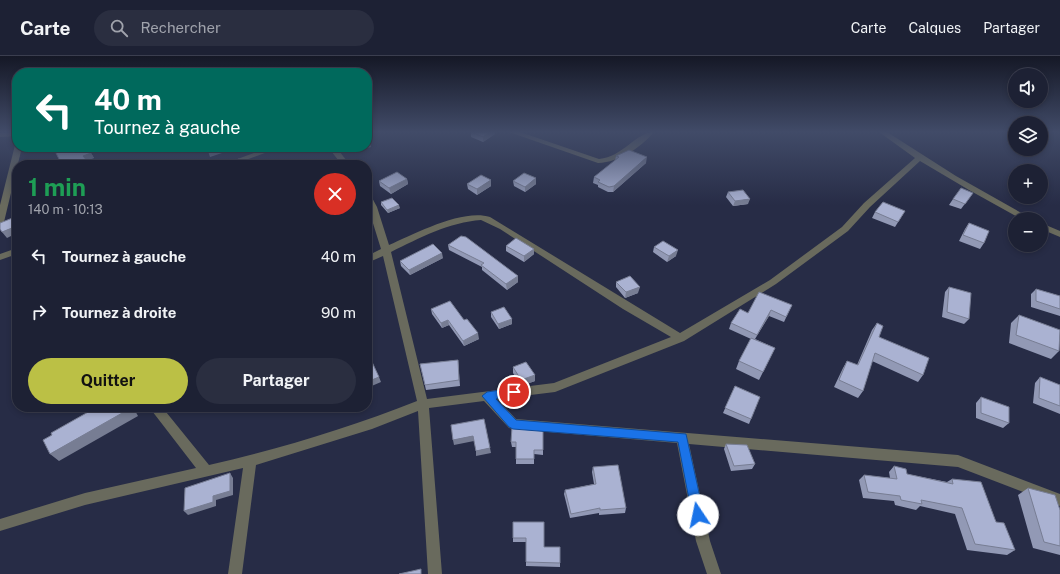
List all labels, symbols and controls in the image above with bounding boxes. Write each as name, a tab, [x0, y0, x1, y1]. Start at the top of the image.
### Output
search box	[94, 10, 374, 46]
text: Carte	[20, 17, 70, 39]
icon: search	[108, 17, 130, 39]
text: Rechercher	[140, 19, 221, 36]
text: Carte	[851, 20, 887, 36]
text: Calques	[909, 20, 961, 36]
text: Partager	[983, 20, 1040, 36]
map controls	[1008, 68, 1048, 252]
button: sound	[1008, 68, 1048, 108]
text: 40 m	[94, 83, 162, 116]
icon: left	[28, 84, 80, 136]
button: layers	[1008, 116, 1048, 156]
text: Tournez à gauche	[94, 117, 241, 138]
button: +	[1008, 164, 1048, 204]
text: 1 min	[28, 173, 86, 201]
button: close	[314, 173, 356, 215]
text: 140 m · 10:13	[28, 202, 103, 217]
button: −	[1008, 212, 1048, 252]
icon: left	[28, 245, 50, 267]
text: Tournez à gauche	[62, 248, 186, 265]
text: 40 m	[321, 248, 356, 265]
icon: right	[28, 301, 50, 323]
text: Tournez à droite	[62, 304, 176, 321]
text: 90 m	[321, 304, 356, 321]
button: Quitter	[28, 358, 188, 404]
button: Partager	[196, 358, 356, 404]
pin	[497, 375, 531, 409]
icon: arrive	[503, 381, 525, 403]
position arrow	[677, 494, 719, 536]

